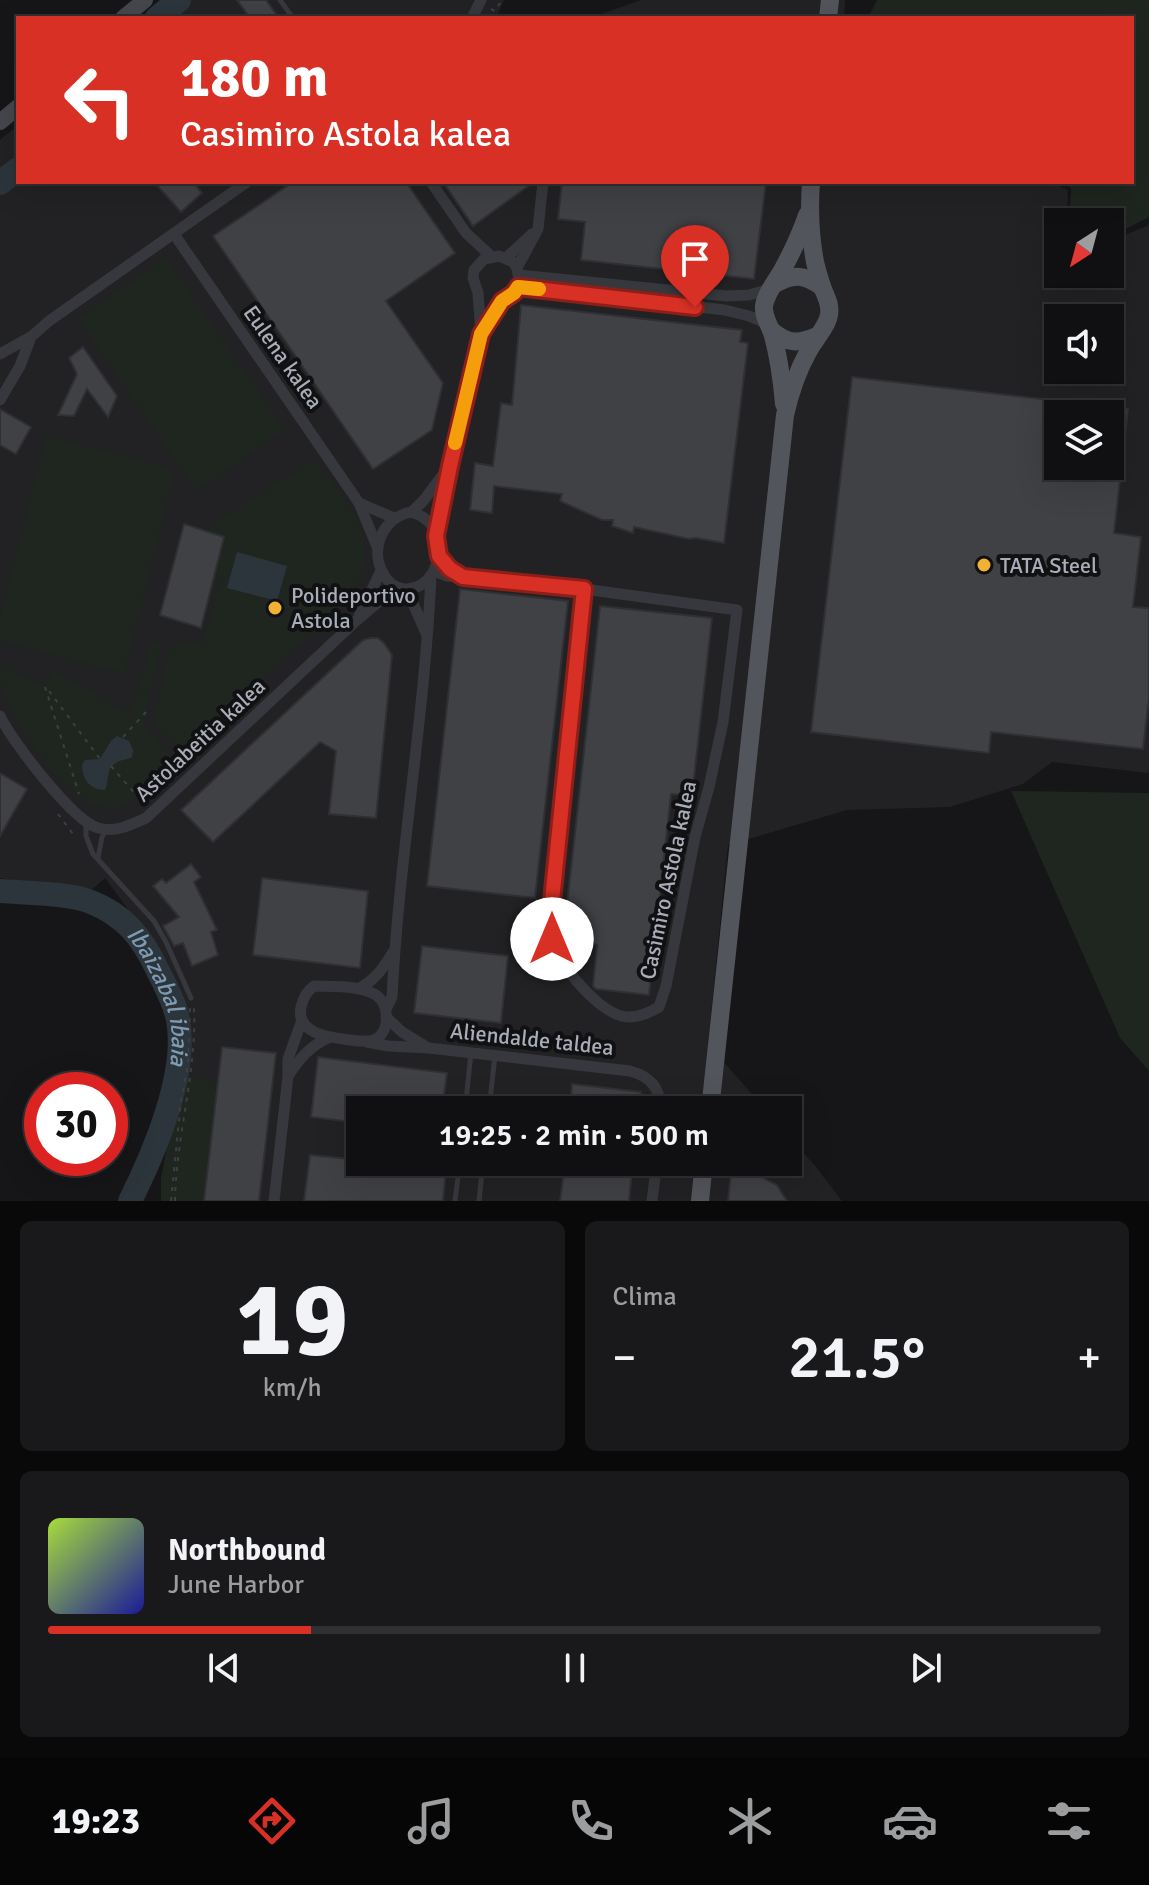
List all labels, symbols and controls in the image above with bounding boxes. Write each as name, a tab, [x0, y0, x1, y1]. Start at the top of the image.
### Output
text: 180 m	[180, 43, 328, 112]
icon: left	[48, 48, 152, 152]
text: Casimiro Astola kalea	[180, 112, 511, 157]
north arrow	[1044, 208, 1124, 288]
map controls	[1044, 208, 1124, 480]
pin	[661, 225, 729, 307]
icon: arrive	[673, 237, 717, 281]
street label: Eulena kalea	[238, 300, 328, 414]
button: sound	[1044, 304, 1124, 384]
button: layers	[1044, 400, 1124, 480]
place label: TATA Steel	[1000, 552, 1098, 579]
marker: TATA Steel	[975, 556, 993, 574]
place label: Polideportivo Astola	[291, 582, 416, 634]
marker: Polideportivo Astola	[266, 599, 284, 617]
street label: Astolabeitia kalea	[129, 673, 271, 807]
street label: Casimiro Astola kalea	[634, 778, 702, 982]
position arrow	[510, 897, 594, 981]
water label: Ibaizabal ibaia	[121, 920, 195, 1069]
street label: Aliendalde taldea	[449, 1017, 615, 1061]
speed limit sign: 30	[24, 1072, 128, 1176]
text: 19:25 · 2 min · 500 m	[439, 1117, 709, 1154]
text: 19	[236, 1256, 348, 1384]
text: Clima	[613, 1281, 677, 1313]
text: 21.5°	[788, 1321, 925, 1395]
text: −	[613, 1331, 636, 1385]
text: +	[1077, 1331, 1101, 1385]
text: km/h	[263, 1372, 322, 1404]
text: Northbound	[168, 1532, 326, 1569]
text: June Harbor	[168, 1569, 304, 1601]
icon: previous	[202, 1646, 246, 1690]
icon: pause	[553, 1646, 597, 1690]
icon: next	[904, 1646, 948, 1690]
icon: directions	[244, 1793, 300, 1849]
icon: music	[403, 1793, 459, 1849]
icon: phone	[563, 1793, 619, 1849]
icon: climate	[722, 1793, 778, 1849]
icon: car	[882, 1793, 938, 1849]
icon: filters	[1041, 1793, 1097, 1849]
text: 19:23	[52, 1799, 140, 1844]

